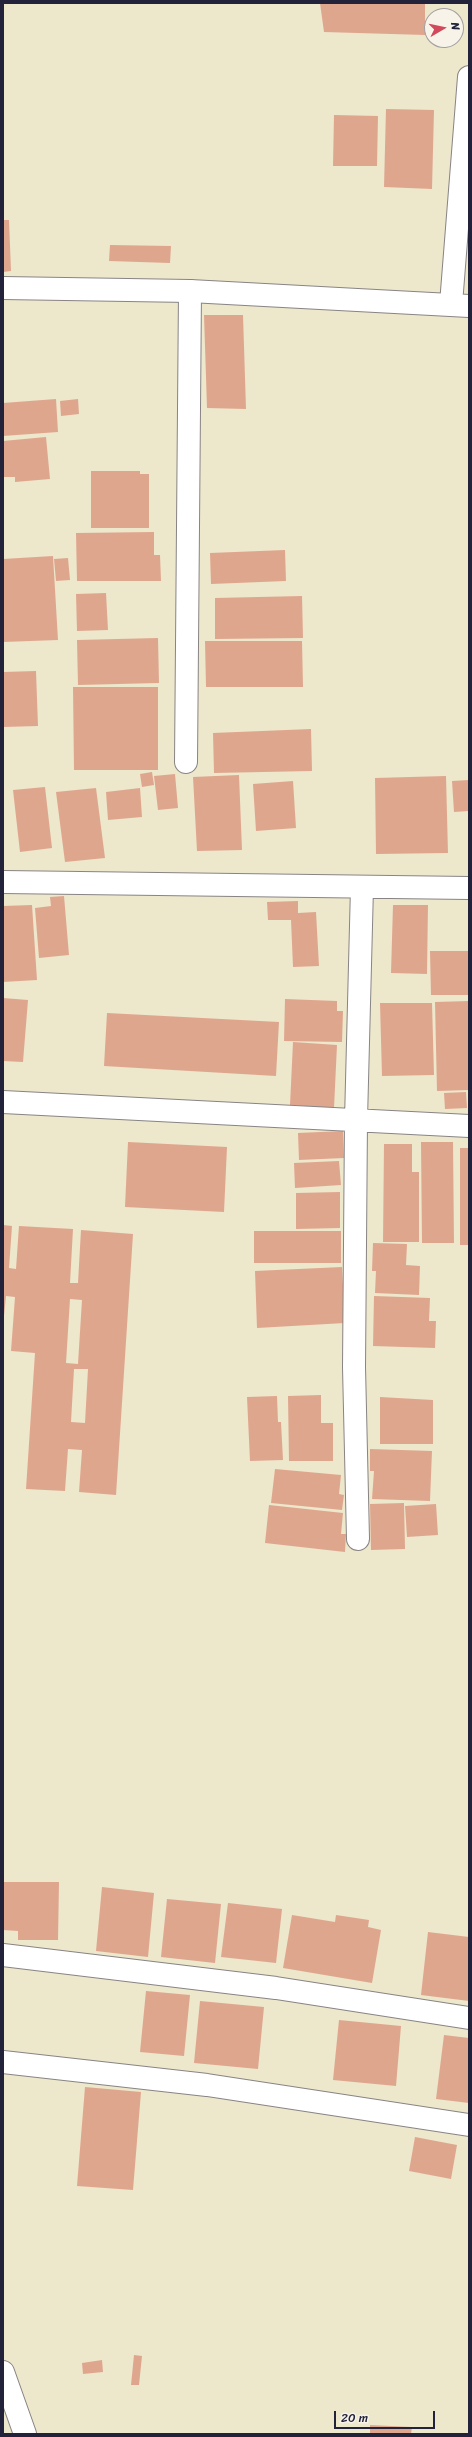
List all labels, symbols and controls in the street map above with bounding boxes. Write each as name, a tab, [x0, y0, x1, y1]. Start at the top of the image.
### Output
north arrow	[424, 8, 464, 48]
text: N	[445, 21, 465, 31]
scale bar	[336, 2403, 437, 2429]
text: 20 m	[341, 2407, 368, 2429]

